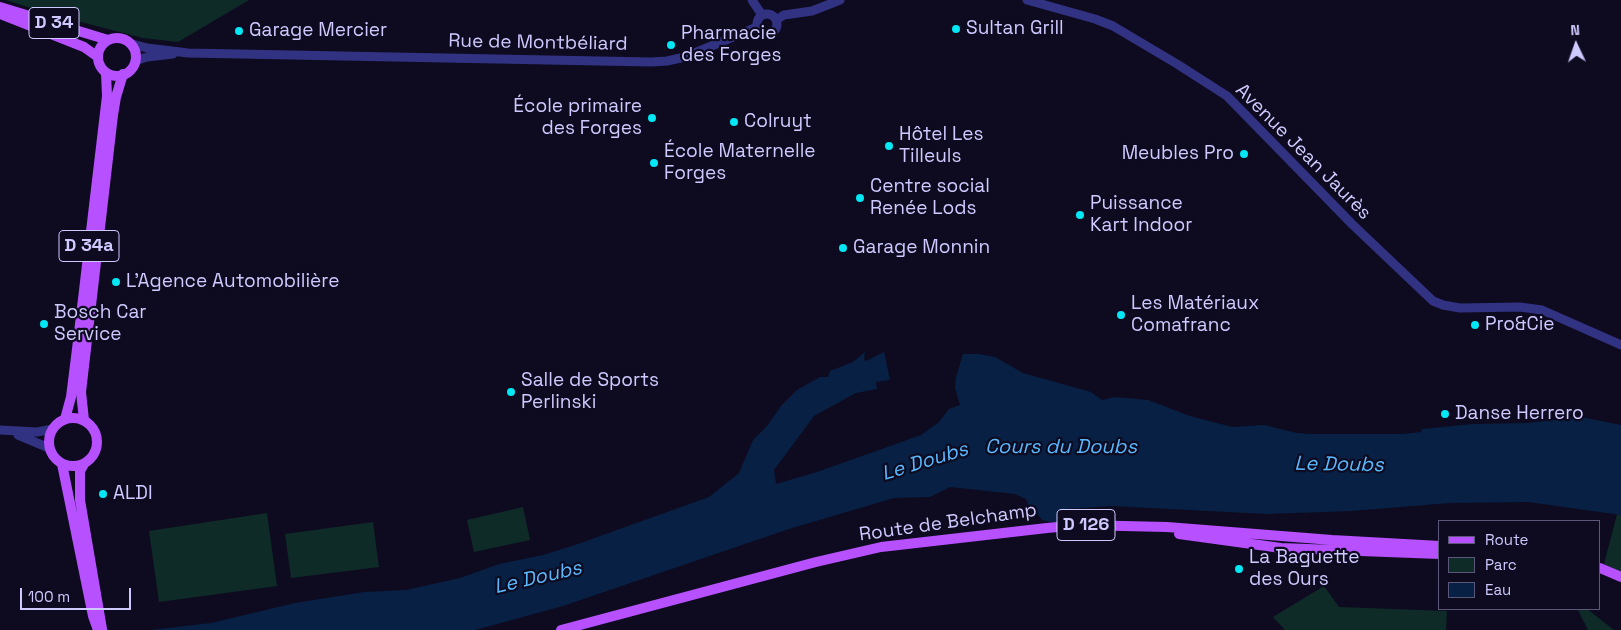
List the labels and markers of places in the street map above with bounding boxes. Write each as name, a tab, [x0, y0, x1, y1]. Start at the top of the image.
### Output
place label: Sultan Grill	[966, 18, 1064, 40]
place label: Garage Mercier	[249, 20, 387, 42]
place label: Pharmacie des Forges	[681, 23, 782, 67]
marker: Sultan Grill	[950, 23, 962, 35]
marker: Garage Mercier	[233, 25, 245, 37]
marker: Pharmacie des Forges	[665, 39, 677, 51]
place label: École primaire des Forges	[513, 96, 642, 140]
place label: Colruyt	[744, 111, 812, 133]
marker: École primaire des Forges	[646, 112, 658, 124]
marker: Colruyt	[728, 116, 740, 128]
place label: Hôtel Les Tilleuls	[899, 124, 984, 168]
marker: Hôtel Les Tilleuls	[883, 140, 895, 152]
place label: École Maternelle Forges	[664, 141, 816, 185]
place label: Meubles Pro	[1122, 143, 1234, 165]
marker: Meubles Pro	[1238, 148, 1250, 160]
marker: École Maternelle Forges	[648, 157, 660, 169]
place label: Centre social Renée Lods	[870, 176, 990, 220]
marker: Centre social Renée Lods	[854, 192, 866, 204]
place label: Puissance Kart Indoor	[1090, 193, 1192, 237]
marker: Puissance Kart Indoor	[1074, 209, 1086, 221]
place label: Garage Monnin	[853, 237, 990, 259]
marker: Garage Monnin	[837, 242, 849, 254]
place label: L'Agence Automobilière	[126, 271, 339, 293]
marker: L'Agence Automobilière	[110, 276, 122, 288]
place label: Les Matériaux Comafranc	[1131, 293, 1259, 337]
place label: Bosch Car Service	[54, 302, 146, 346]
marker: Les Matériaux Comafranc	[1115, 309, 1127, 321]
place label: Pro&Cie	[1485, 314, 1555, 336]
marker: Bosch Car Service	[38, 318, 50, 330]
marker: Pro&Cie	[1469, 319, 1481, 331]
place label: Salle de Sports Perlinski	[521, 370, 659, 414]
marker: Salle de Sports Perlinski	[505, 386, 517, 398]
place label: Danse Herrero	[1455, 403, 1584, 425]
marker: Danse Herrero	[1439, 408, 1451, 420]
place label: ALDI	[113, 483, 153, 505]
marker: ALDI	[97, 488, 109, 500]
place label: La Baguette des Ours	[1249, 547, 1360, 591]
marker: La Baguette des Ours	[1233, 563, 1245, 575]

